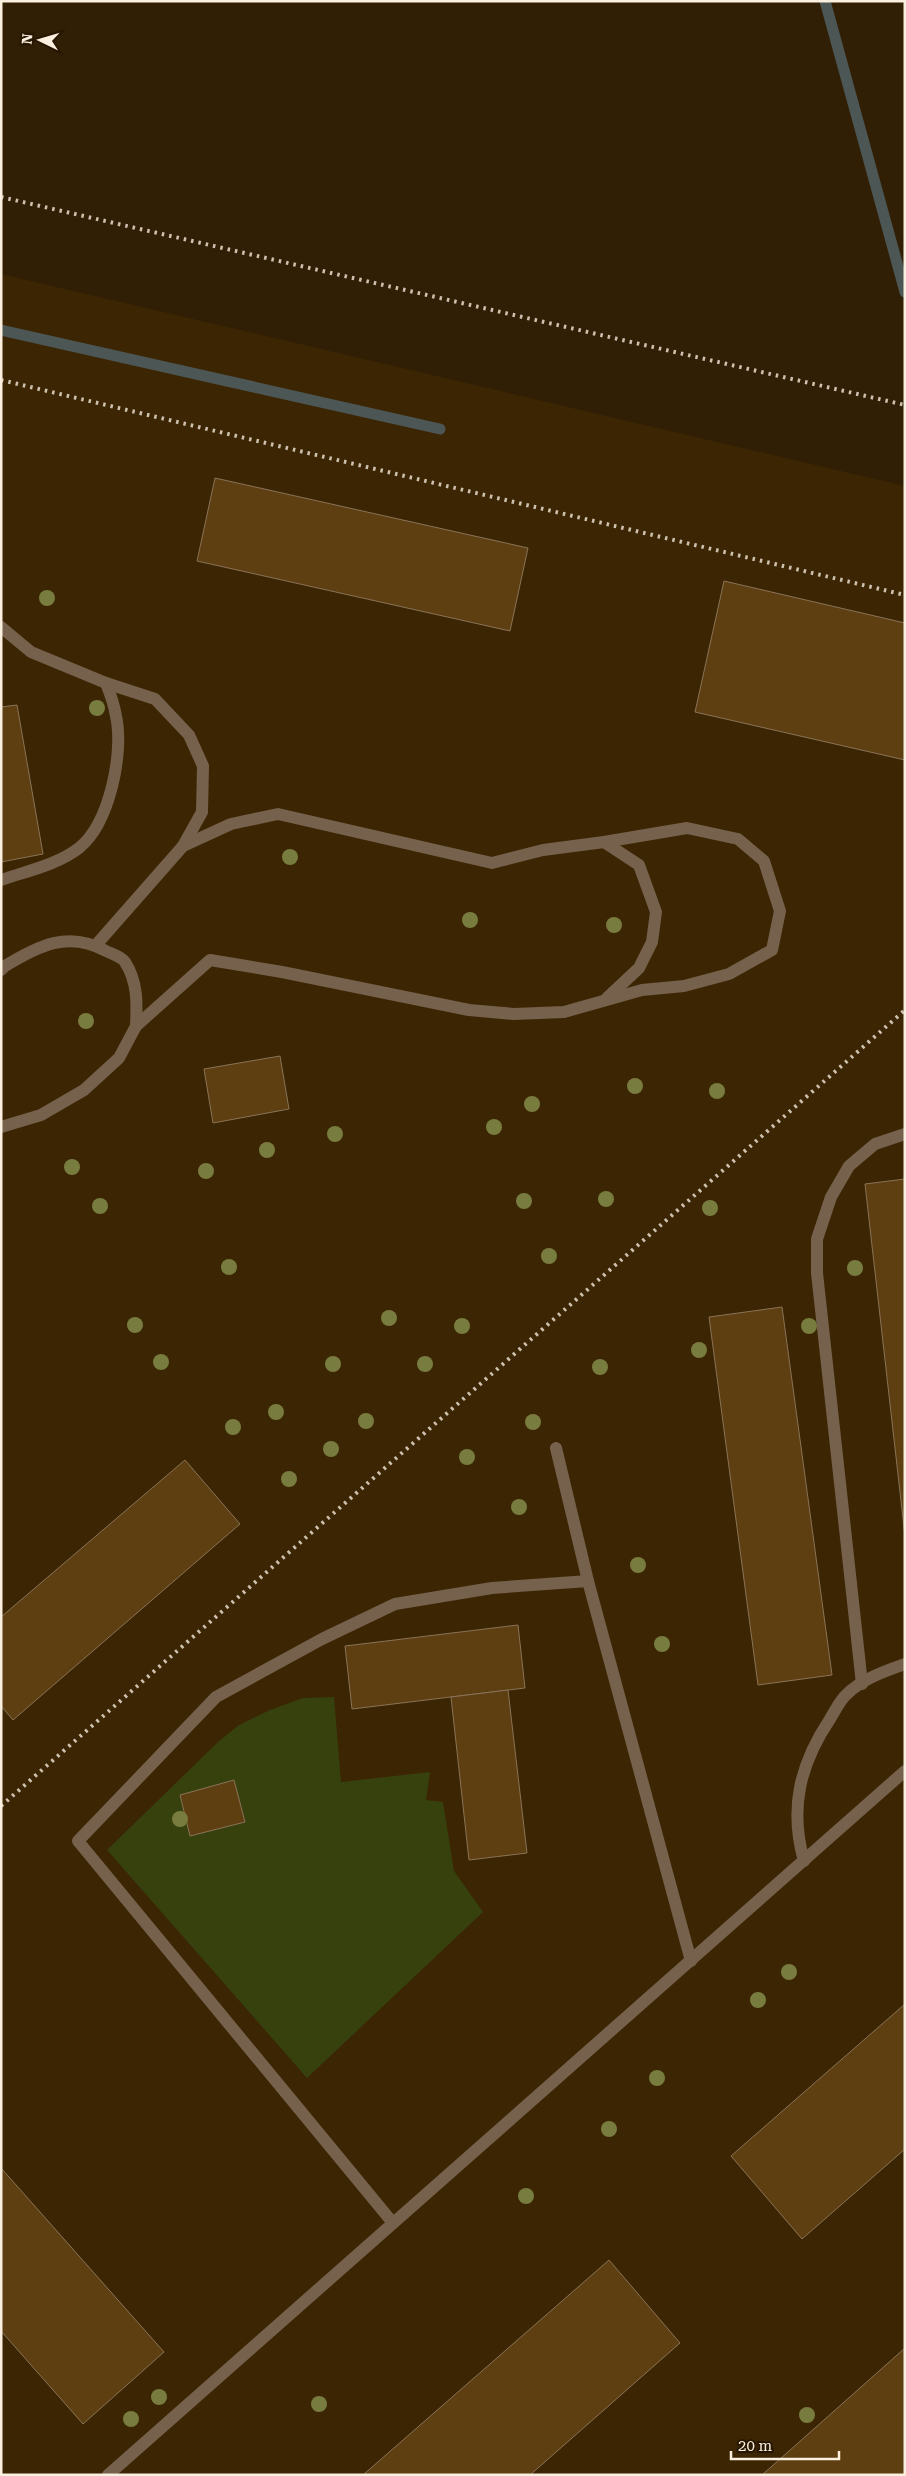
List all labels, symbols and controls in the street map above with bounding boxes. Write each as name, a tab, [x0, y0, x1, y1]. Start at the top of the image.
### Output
north arrow	[15, 15, 65, 65]
text: N	[19, 33, 36, 45]
scale bar	[731, 2428, 838, 2460]
text: 20 m	[738, 2437, 773, 2455]

